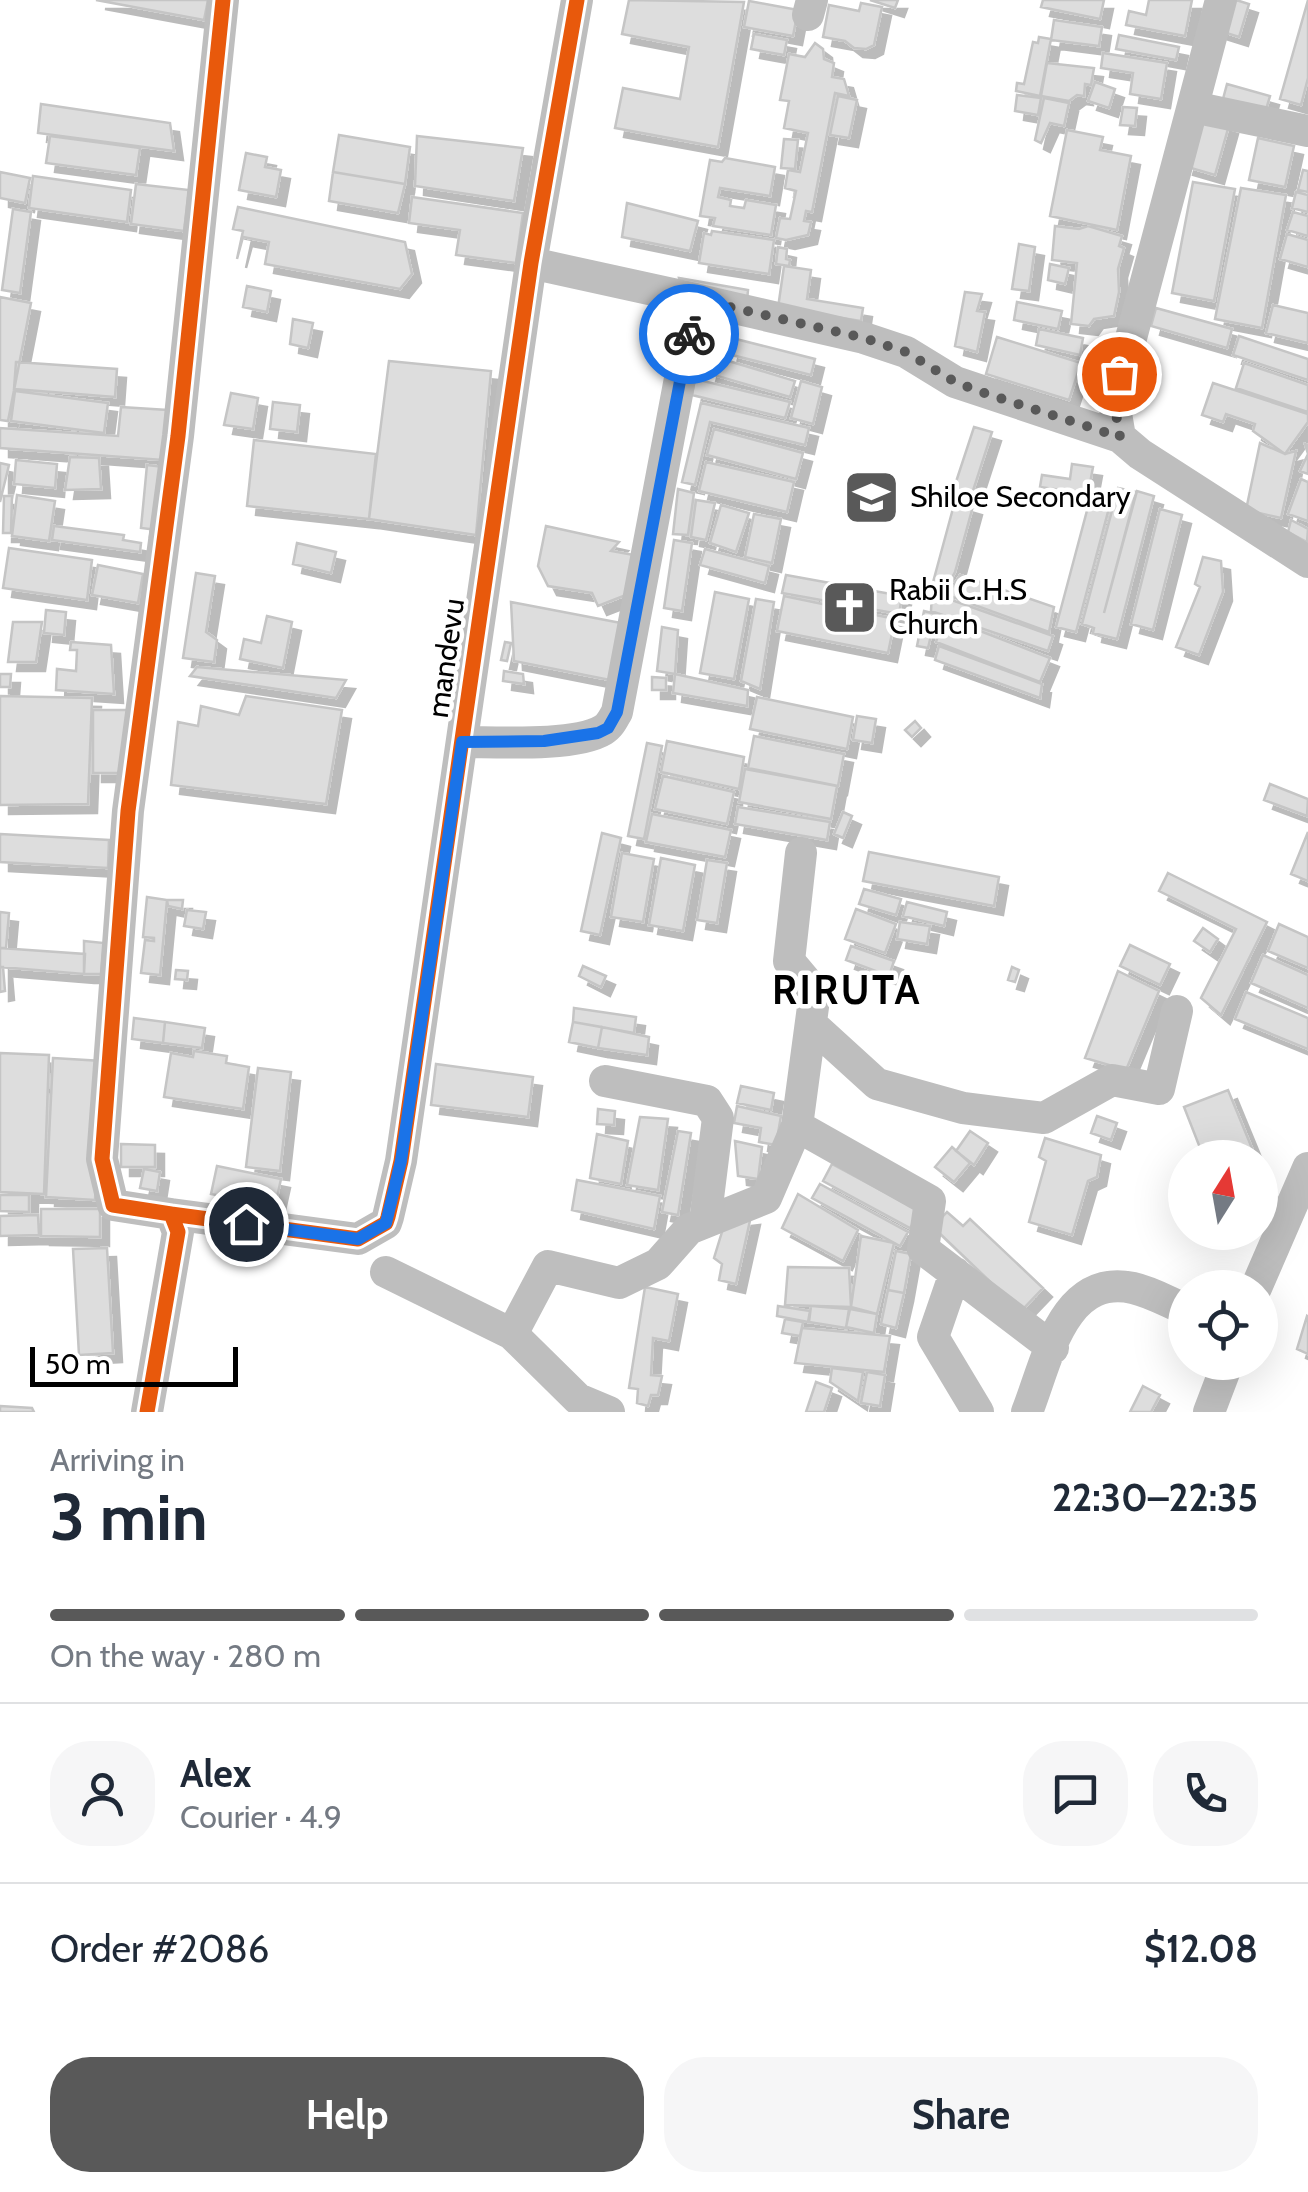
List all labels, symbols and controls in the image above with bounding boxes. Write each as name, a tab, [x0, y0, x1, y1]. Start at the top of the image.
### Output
courier	[639, 284, 739, 384]
icon: bike	[662, 307, 717, 362]
pin	[1077, 332, 1162, 417]
icon: bag	[1092, 347, 1147, 402]
school or university icon: Shiloe Secondary	[841, 467, 901, 527]
place label: Shiloe Secondary	[910, 478, 1131, 515]
place label: Rabii C.H.S Church	[889, 571, 1027, 642]
church icon: Rabii C.H.S Church	[820, 577, 880, 637]
street label: mandevu	[419, 596, 472, 720]
district label: RIRUTA	[772, 965, 922, 1014]
north arrow	[1168, 1140, 1278, 1250]
map controls	[1168, 1140, 1278, 1380]
pin	[204, 1182, 289, 1267]
icon: home	[219, 1197, 274, 1252]
button: locate	[1168, 1270, 1278, 1380]
scale bar	[30, 1342, 238, 1386]
text: 50 m	[45, 1347, 111, 1381]
text: Arriving in	[50, 1440, 185, 1479]
text: 22:30–22:35	[1052, 1474, 1258, 1521]
text: 3 min	[50, 1477, 208, 1556]
text: On the way · 280 m	[50, 1636, 321, 1675]
button: person	[50, 1741, 155, 1846]
button: chat	[1023, 1741, 1128, 1846]
button: phone	[1153, 1741, 1258, 1846]
text: Alex	[180, 1750, 251, 1797]
text: Courier · 4.9	[180, 1797, 342, 1836]
text: Order #2086	[50, 1925, 269, 1972]
text: $12.08	[1144, 1925, 1258, 1972]
button: Help	[50, 2057, 644, 2172]
button: Share	[664, 2057, 1258, 2172]

